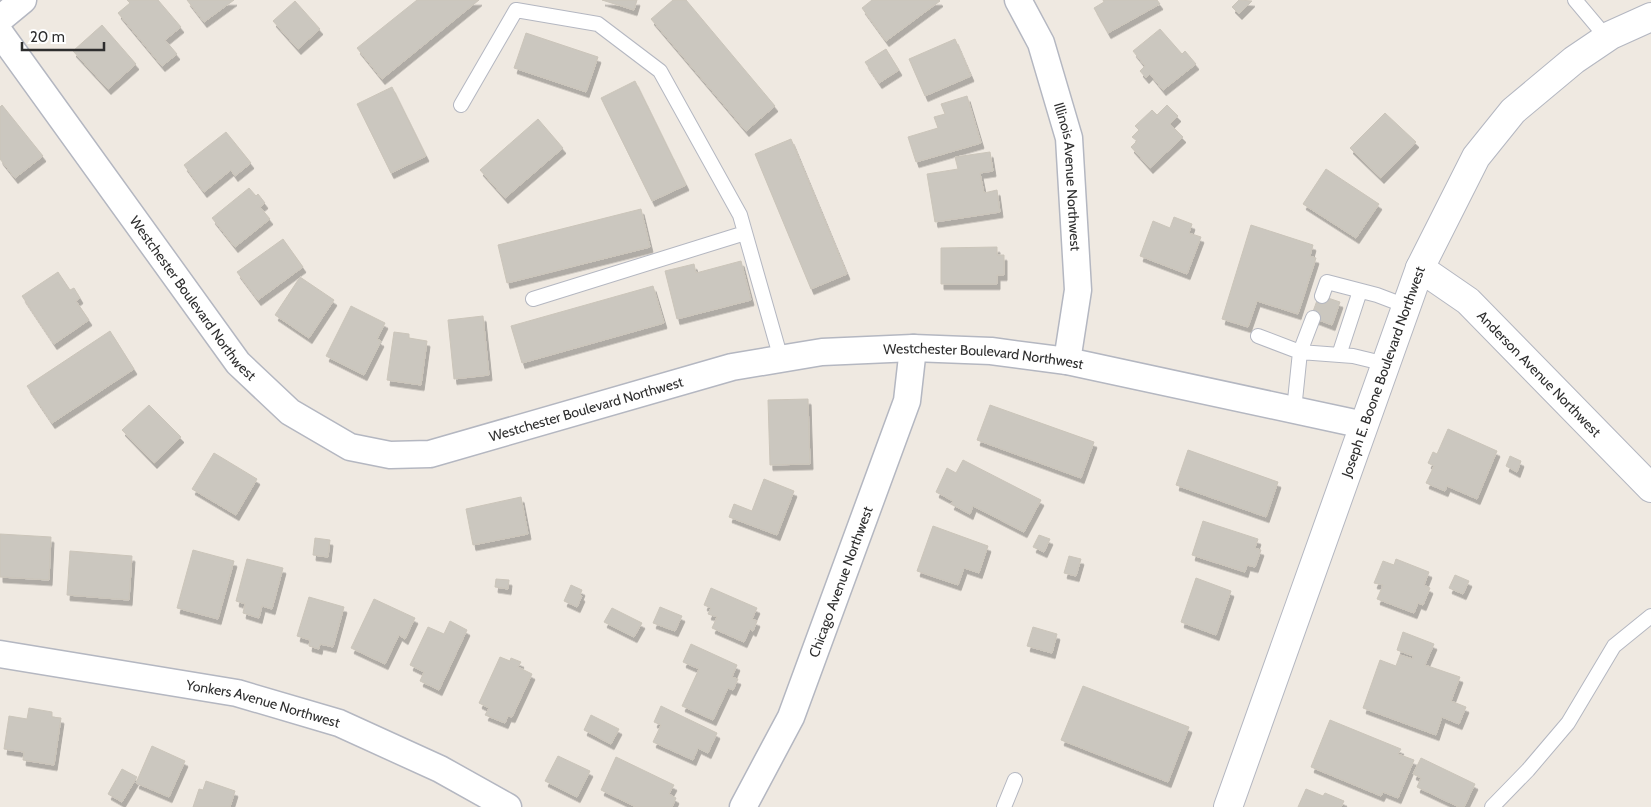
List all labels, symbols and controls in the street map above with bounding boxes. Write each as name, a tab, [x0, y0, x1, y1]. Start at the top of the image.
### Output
scale bar	[22, 20, 105, 52]
text: 20 m	[30, 28, 65, 46]
street label: Illinois Avenue Northwest	[1050, 100, 1085, 252]
street label: Westchester Boulevard Northwest	[126, 212, 260, 385]
street label: Joseph E. Boone Boulevard Northwest	[1337, 264, 1429, 481]
street label: Anderson Avenue Northwest	[1473, 307, 1605, 441]
street label: Westchester Boulevard Northwest	[883, 339, 1085, 373]
street label: Westchester Boulevard Northwest	[487, 372, 685, 446]
street label: Chicago Avenue Northwest	[805, 504, 877, 660]
street label: Yonkers Avenue Northwest	[184, 676, 342, 732]

